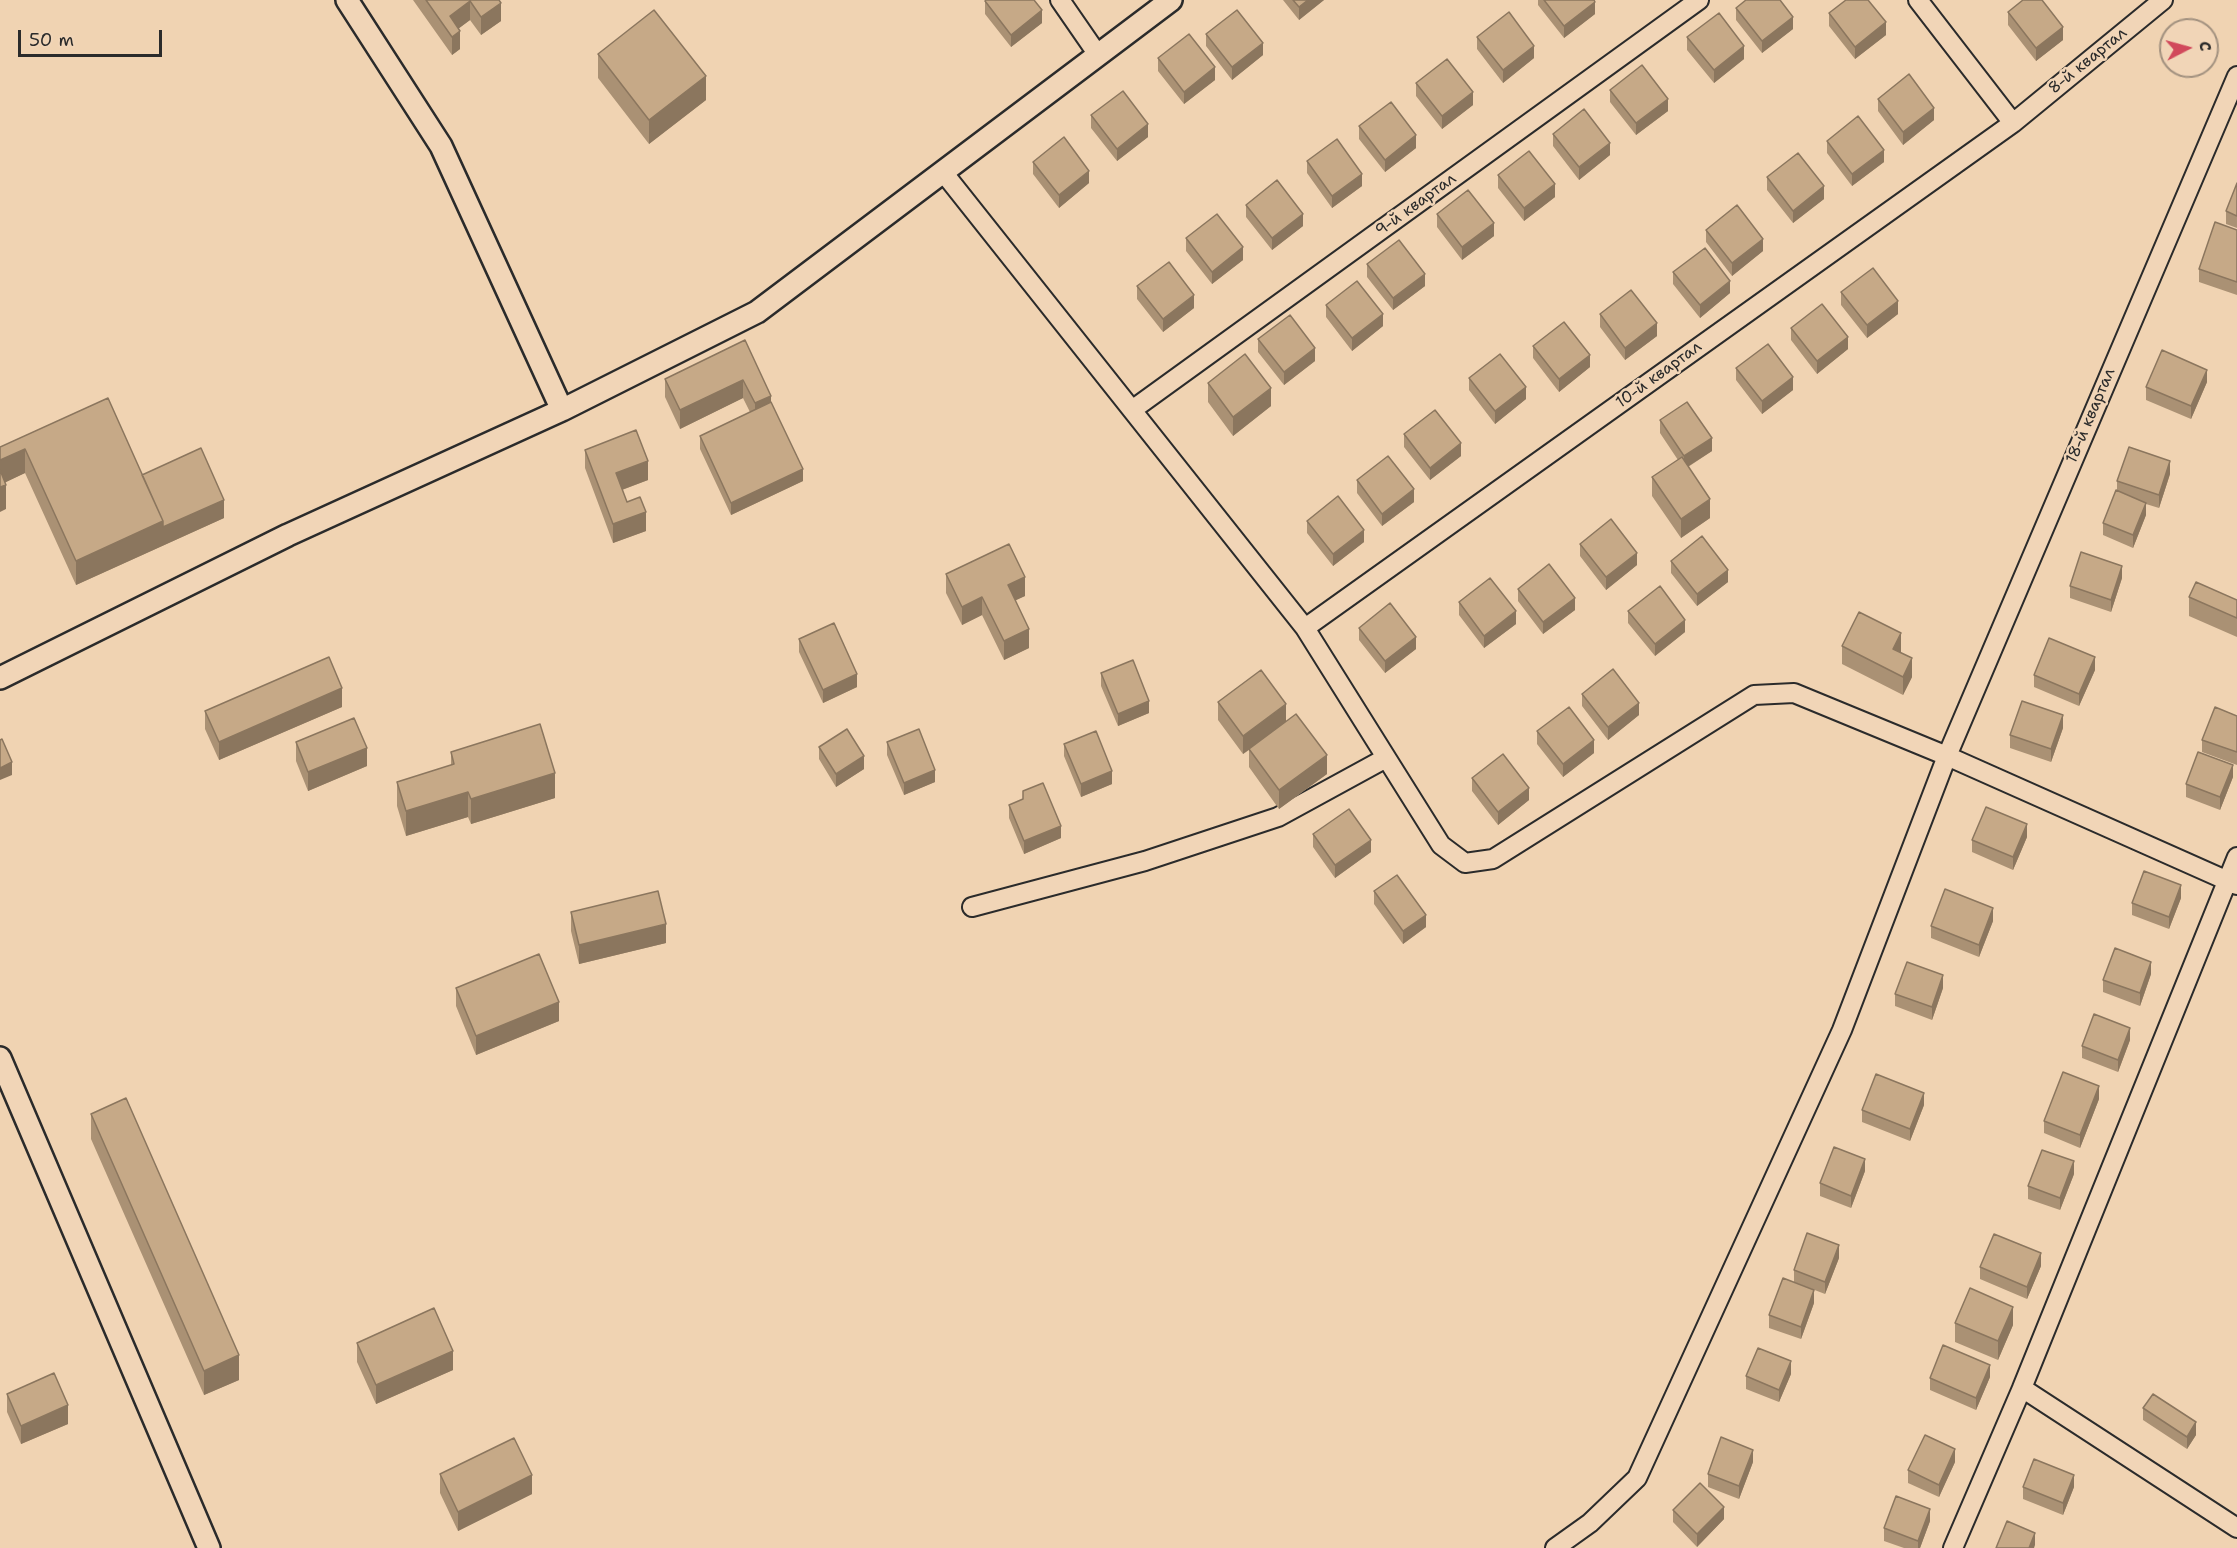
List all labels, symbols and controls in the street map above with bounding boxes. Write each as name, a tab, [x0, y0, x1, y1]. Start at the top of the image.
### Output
scale bar	[21, 18, 165, 56]
north arrow	[2159, 18, 2219, 78]
street label: 8-й квартал	[2045, 24, 2131, 98]
text: 50 m	[29, 28, 74, 52]
text: С	[2194, 40, 2216, 52]
street label: 9-й квартал	[1372, 169, 1460, 241]
street label: 10-й квартал	[1612, 337, 1706, 413]
street label: 18-й квартал	[2062, 366, 2120, 466]

